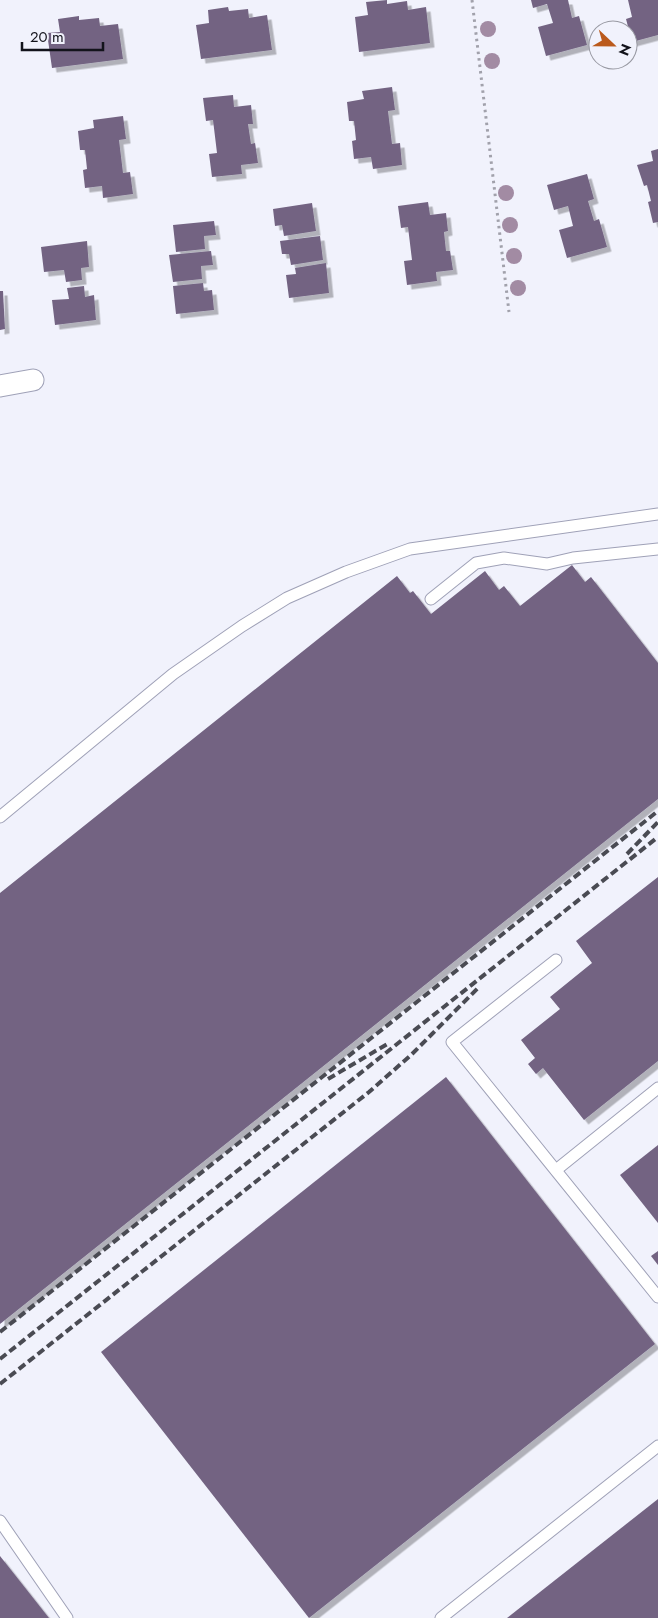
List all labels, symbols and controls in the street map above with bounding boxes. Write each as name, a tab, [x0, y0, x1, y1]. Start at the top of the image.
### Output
scale bar	[22, 20, 104, 52]
north arrow	[588, 20, 638, 70]
text: 20 m	[30, 26, 64, 48]
text: N	[614, 41, 636, 59]

